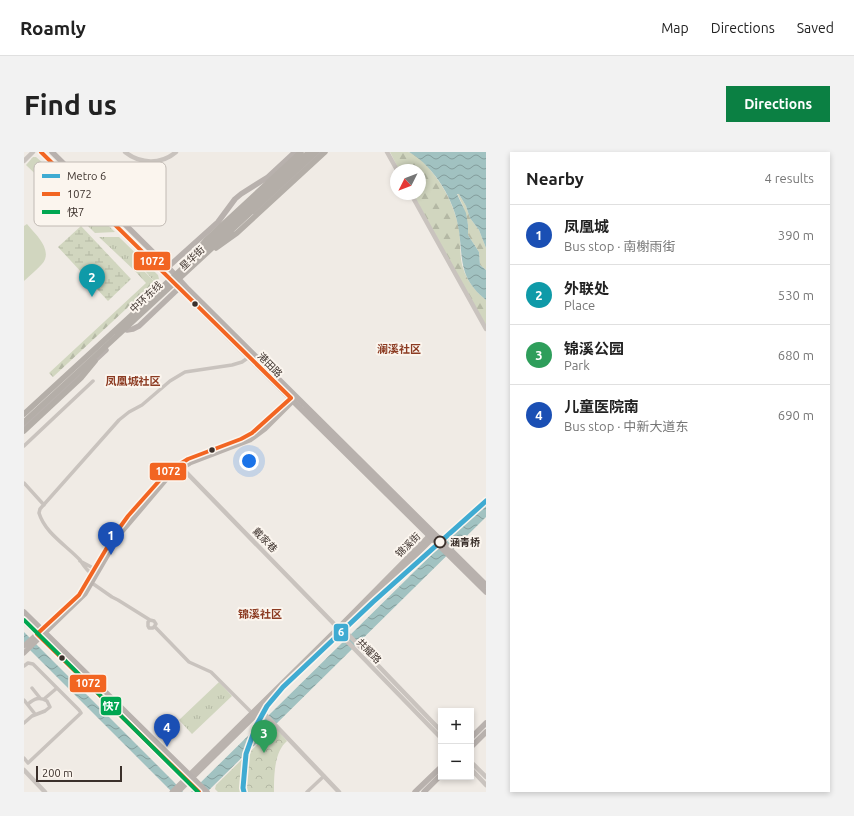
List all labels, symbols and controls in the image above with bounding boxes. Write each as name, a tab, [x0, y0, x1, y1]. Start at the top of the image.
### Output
text: Roamly	[20, 17, 86, 39]
text: Map	[661, 20, 689, 36]
text: Directions	[711, 20, 775, 36]
text: Saved	[797, 20, 834, 36]
button: Directions	[726, 86, 830, 122]
text: Find us	[24, 89, 117, 120]
legend	[34, 162, 166, 226]
north arrow	[390, 164, 426, 200]
text: Nearby	[526, 169, 584, 188]
text: Metro 6	[67, 170, 106, 182]
text: 4 results	[764, 171, 814, 185]
text: 1072	[67, 188, 92, 200]
text: 快7	[67, 206, 84, 218]
text: 凤凰城	[564, 218, 609, 235]
text: 1	[535, 228, 543, 242]
text: 390 m	[778, 228, 814, 242]
text: Bus stop · 南榭雨街	[564, 239, 675, 253]
street label: 星华街	[177, 244, 207, 272]
line badge: 1072	[133, 251, 171, 271]
text: 1072	[140, 255, 164, 267]
pin: 2	[79, 264, 105, 297]
street label: 中环东线	[128, 279, 164, 315]
text: 外联处	[564, 280, 609, 297]
text: 2	[535, 288, 543, 302]
text: 530 m	[778, 288, 814, 302]
text: Place	[564, 298, 595, 312]
unlabelled marker	[190, 299, 200, 309]
text: 锦溪公园	[564, 340, 624, 357]
district label: 澜溪社区	[377, 343, 421, 355]
text: 3	[535, 348, 543, 362]
text: 680 m	[778, 348, 814, 362]
street label: 港田路	[256, 351, 284, 379]
text: Park	[564, 358, 590, 372]
district label: 凤凰城社区	[106, 375, 161, 387]
text: 儿童医院南	[564, 398, 639, 415]
text: 4	[535, 408, 543, 422]
text: 690 m	[778, 408, 814, 422]
text: Bus stop · 中新大道东	[564, 419, 688, 433]
unlabelled marker	[207, 445, 217, 455]
your location	[239, 451, 259, 471]
line badge: 1072	[149, 462, 187, 481]
text: 1072	[156, 465, 180, 477]
pin: 1	[98, 522, 124, 555]
street label: 戴家巷	[251, 525, 279, 555]
street label: 锦溪街	[394, 531, 422, 559]
marker: 涵青桥	[433, 535, 447, 549]
place label: 涵青桥	[450, 537, 480, 548]
district label: 锦溪社区	[238, 608, 282, 620]
line badge: 6	[333, 623, 349, 642]
text: 6	[338, 626, 344, 638]
street label: 共耀路	[355, 636, 383, 666]
unlabelled marker	[57, 653, 67, 663]
line badge: 1072	[69, 674, 107, 693]
text: 1072	[76, 677, 100, 689]
line badge: 快7	[100, 696, 122, 716]
text: 快7	[102, 700, 120, 712]
map controls	[438, 708, 474, 780]
button: +	[438, 708, 474, 744]
pin: 4	[154, 714, 180, 747]
pin: 3	[251, 720, 277, 753]
button: −	[438, 744, 474, 780]
scale bar	[36, 764, 122, 783]
text: 200 m	[42, 767, 73, 779]

